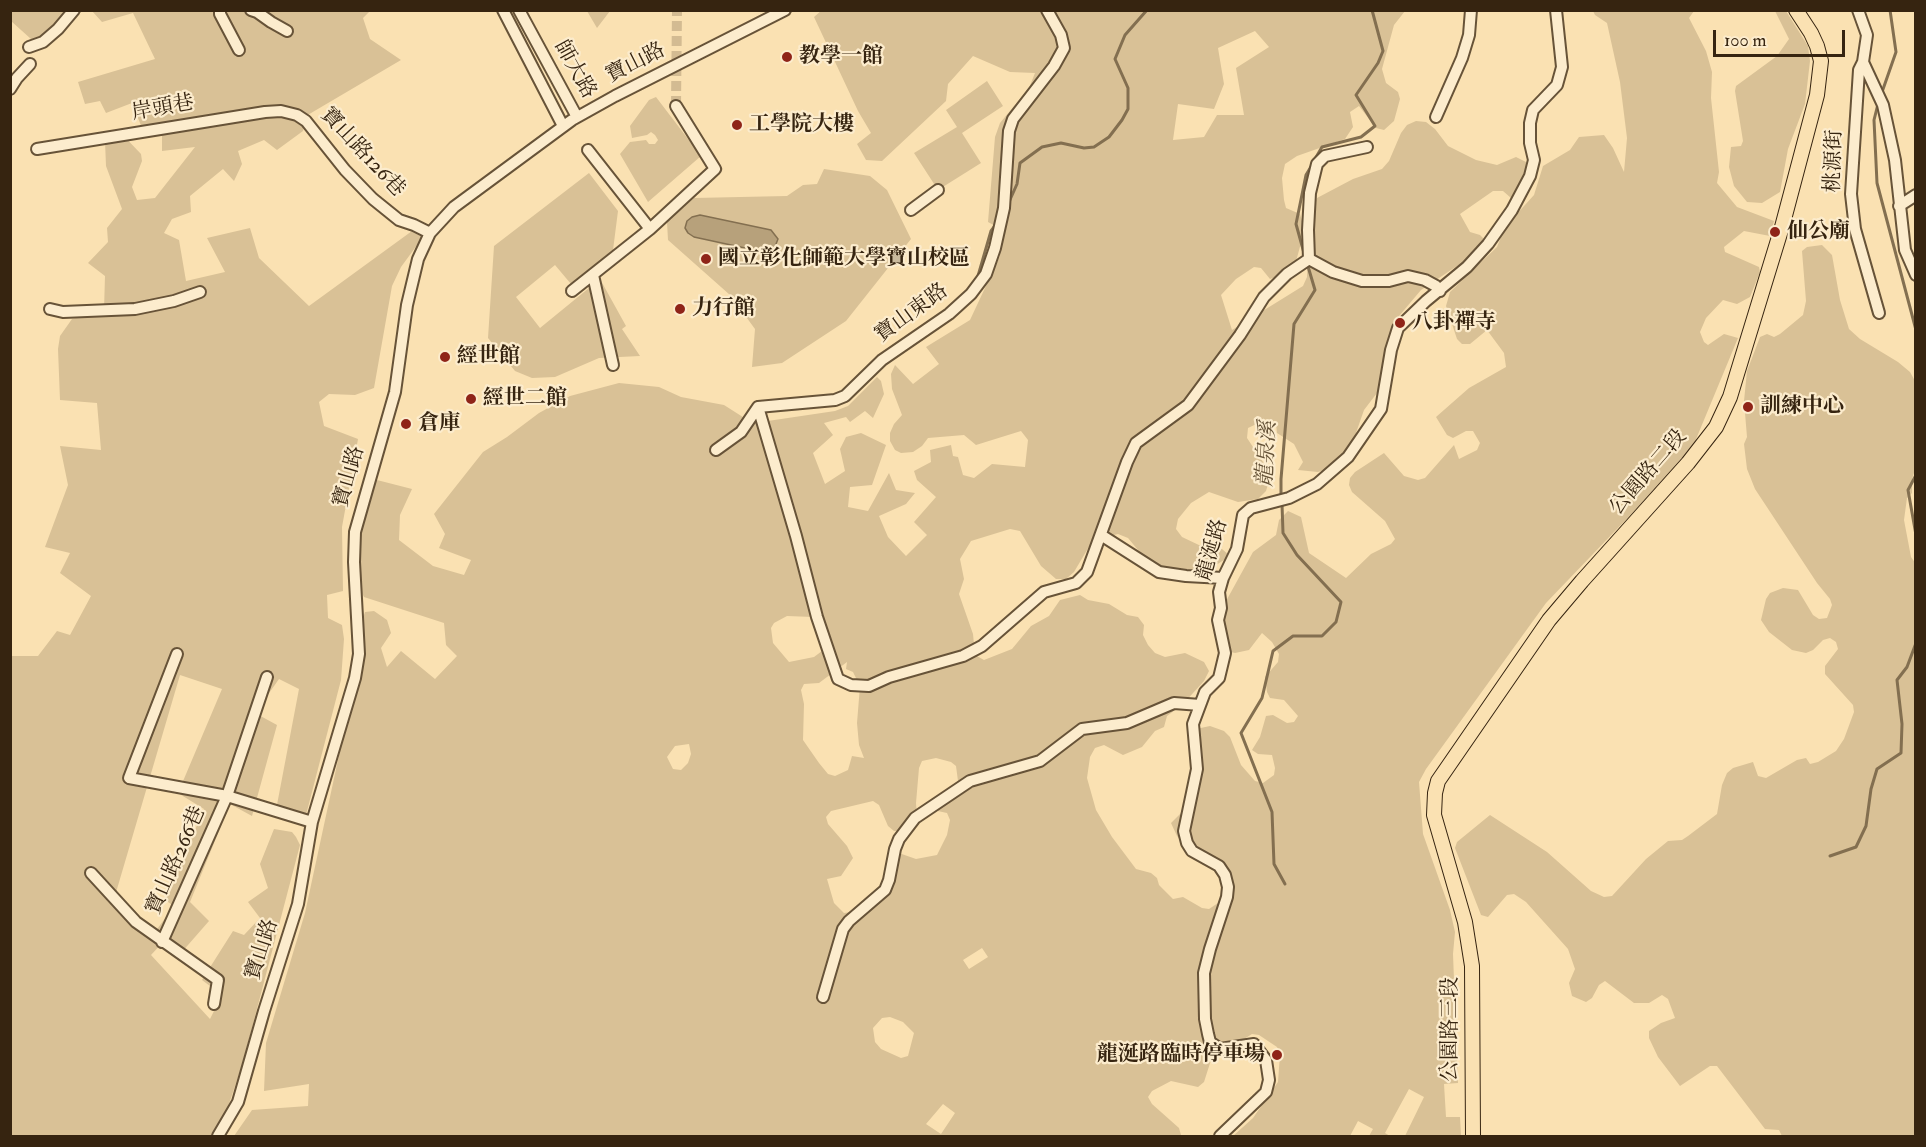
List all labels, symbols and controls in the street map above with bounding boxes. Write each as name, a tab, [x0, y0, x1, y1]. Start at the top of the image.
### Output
scale bar	[1716, 18, 1848, 56]
text: 100 m	[1724, 29, 1767, 52]
street label: 師大路	[548, 36, 600, 104]
street label: 寶山路	[602, 38, 670, 90]
place label: 教學一館	[799, 44, 883, 70]
marker: 教學一館	[780, 50, 794, 64]
street label: 岸頭巷	[130, 91, 196, 127]
street label: 寶山路126巷	[314, 103, 410, 203]
place label: 工學院大樓	[749, 112, 854, 138]
marker: 工學院大樓	[730, 118, 744, 132]
street label: 桃源街	[1821, 129, 1849, 193]
place label: 仙公廟	[1787, 219, 1850, 245]
marker: 仙公廟	[1768, 225, 1782, 239]
place label: 國立彰化師範大學寶山校區	[718, 246, 970, 272]
marker: 國立彰化師範大學寶山校區	[699, 252, 713, 266]
street label: 寶山東路	[871, 279, 953, 349]
place label: 力行館	[692, 296, 755, 322]
marker: 力行館	[673, 302, 687, 316]
place label: 八卦禪寺	[1412, 310, 1496, 336]
marker: 八卦禪寺	[1393, 316, 1407, 330]
place label: 經世館	[457, 344, 520, 370]
marker: 經世館	[438, 350, 452, 364]
place label: 經世二館	[483, 386, 567, 412]
marker: 經世二館	[464, 392, 478, 406]
place label: 訓練中心	[1760, 394, 1844, 420]
marker: 訓練中心	[1741, 400, 1755, 414]
place label: 倉庫	[418, 411, 460, 437]
marker: 倉庫	[399, 417, 413, 431]
water label: 龍泉溪	[1253, 420, 1283, 488]
street label: 公園路二段	[1605, 425, 1693, 521]
street label: 寶山路	[329, 443, 371, 511]
street label: 龍涎路	[1192, 516, 1234, 584]
street label: 寶山路266巷	[142, 803, 212, 919]
street label: 寶山路	[241, 916, 285, 984]
street label: 公園路三段	[1438, 977, 1464, 1081]
place label: 龍涎路臨時停車場	[1097, 1042, 1265, 1068]
marker: 龍涎路臨時停車場	[1270, 1048, 1284, 1062]

